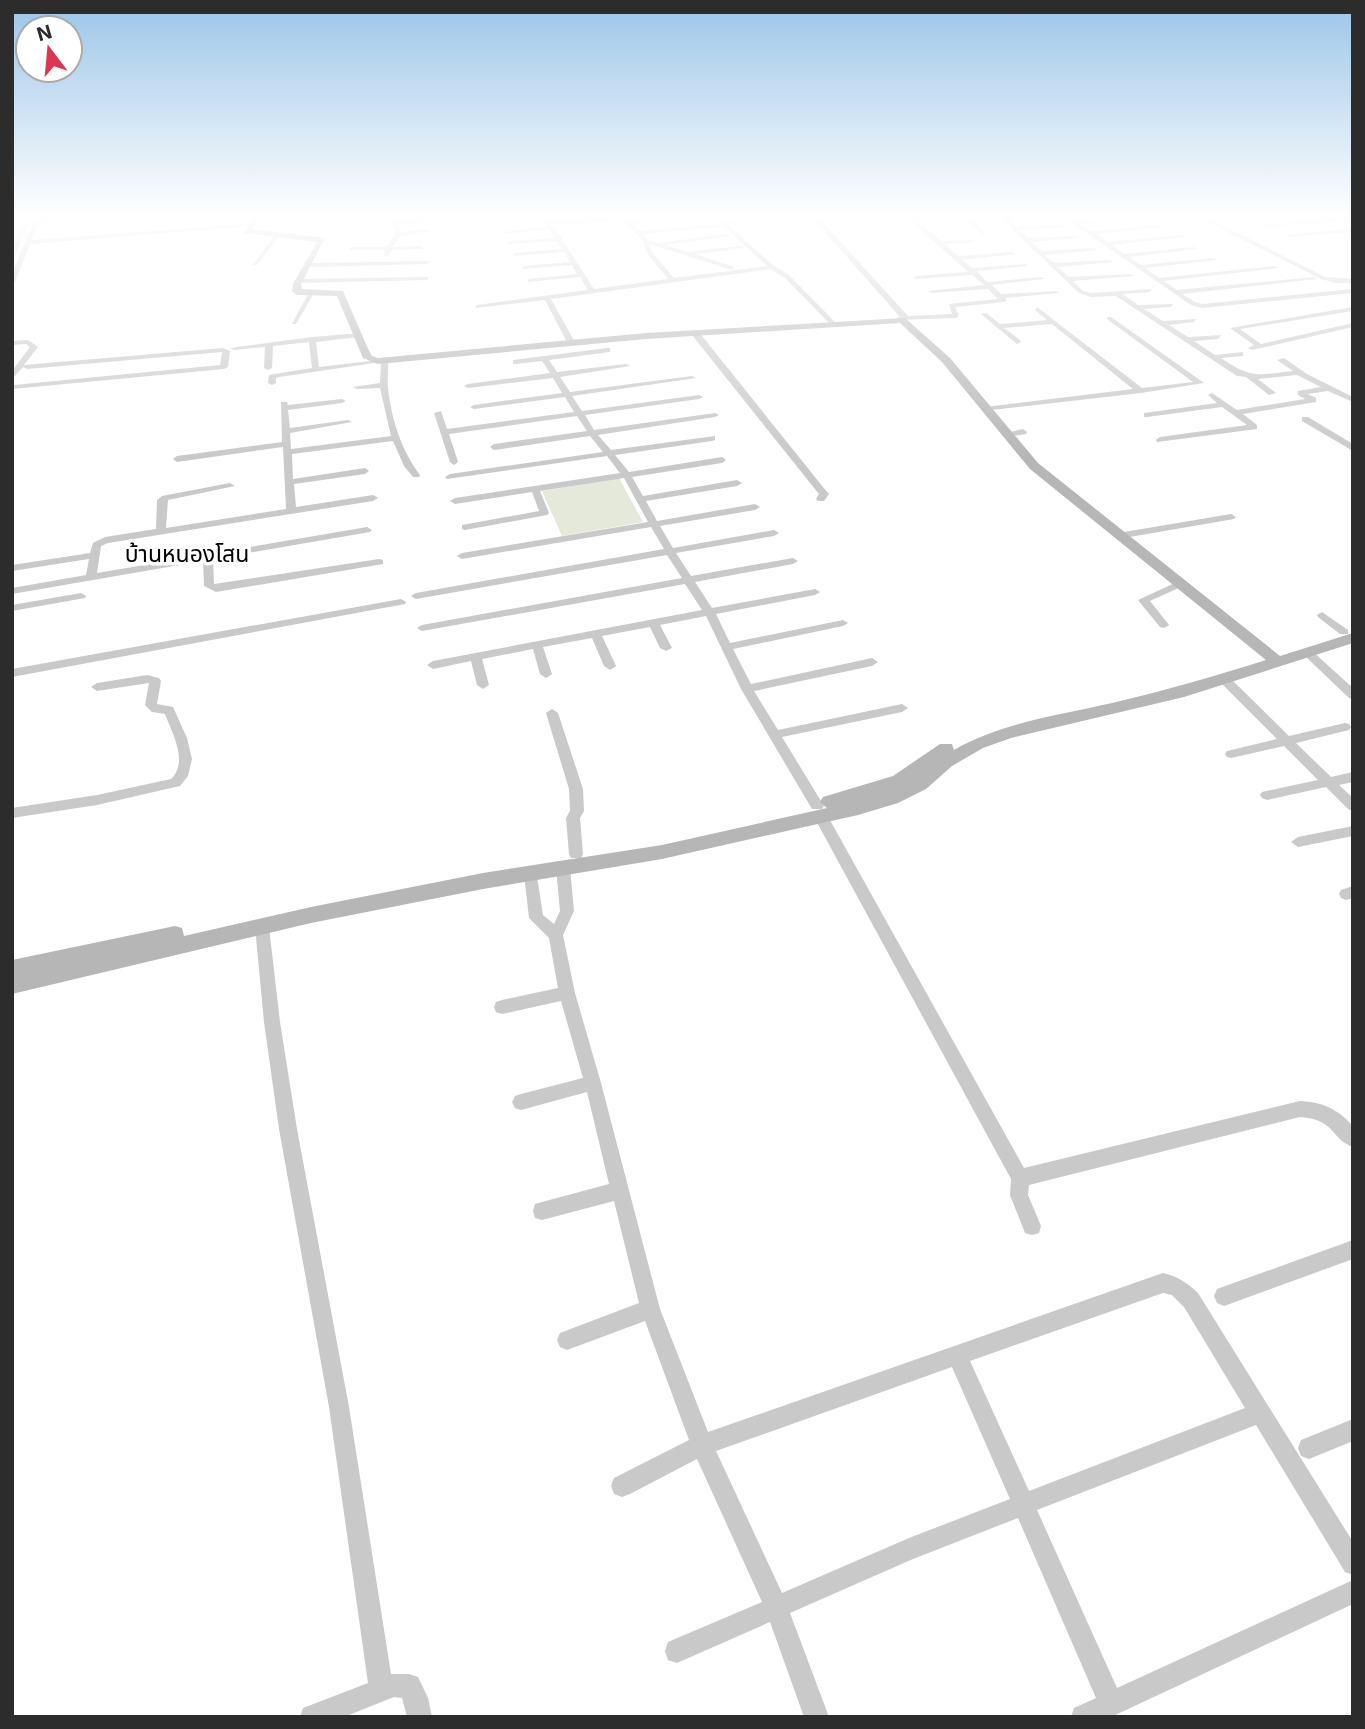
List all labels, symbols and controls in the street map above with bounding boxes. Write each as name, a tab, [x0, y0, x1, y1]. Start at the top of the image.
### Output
north arrow	[14, 14, 84, 84]
text: N	[34, 20, 55, 46]
district label: บ้านหนองโสน	[125, 540, 249, 568]

